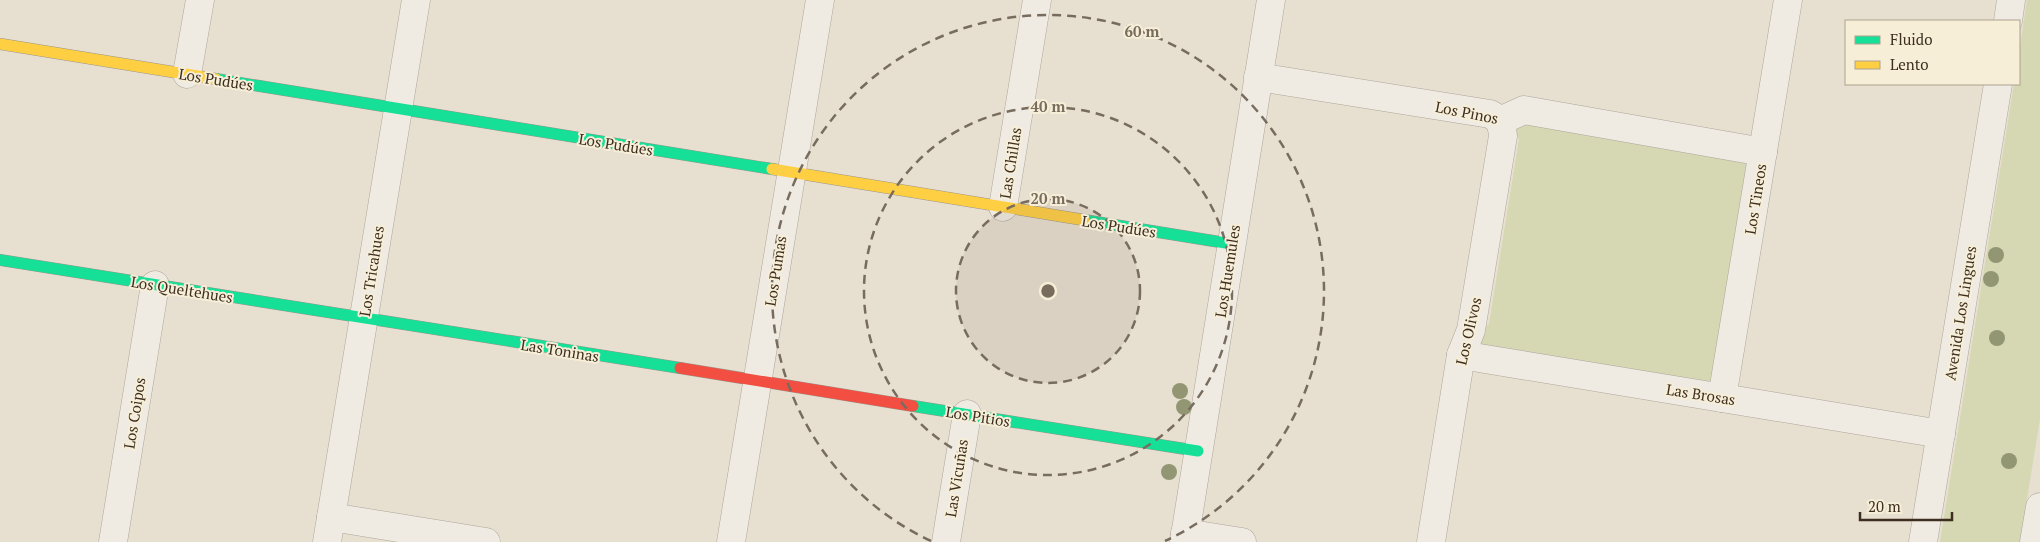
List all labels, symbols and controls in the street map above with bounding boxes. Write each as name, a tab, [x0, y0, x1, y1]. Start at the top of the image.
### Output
legend	[1845, 20, 2020, 85]
text: 60 m	[1125, 21, 1160, 41]
text: Fluido	[1890, 29, 1932, 49]
text: Lento	[1890, 54, 1929, 74]
street label: Los Pudúes	[177, 63, 255, 95]
text: 40 m	[1031, 96, 1066, 116]
street label: Los Pinos	[1434, 96, 1500, 128]
street label: Las Chillas	[994, 126, 1026, 200]
street label: Los Pudúes	[577, 128, 655, 160]
street label: Los Tineos	[1740, 162, 1770, 236]
text: 20 m	[1031, 188, 1066, 208]
street label: Los Pudúes	[1080, 210, 1158, 242]
street label: Los Huemules	[1210, 223, 1244, 319]
street label: Los Tricahues	[354, 224, 388, 318]
street label: Los Pumas	[760, 234, 790, 308]
street label: Avenida Los Lingues	[1939, 244, 1981, 382]
street label: Los Queltehues	[130, 271, 234, 307]
centre of rings	[1039, 282, 1057, 300]
street label: Los Olivos	[1451, 295, 1485, 367]
street label: Las Toninas	[519, 334, 601, 366]
street label: Los Coipos	[118, 376, 150, 450]
street label: Las Brosas	[1665, 379, 1737, 409]
street label: Los Pitios	[944, 401, 1012, 431]
street label: Las Vicuñas	[940, 437, 972, 519]
scale bar	[1860, 490, 1952, 522]
text: 20 m	[1868, 496, 1901, 516]

